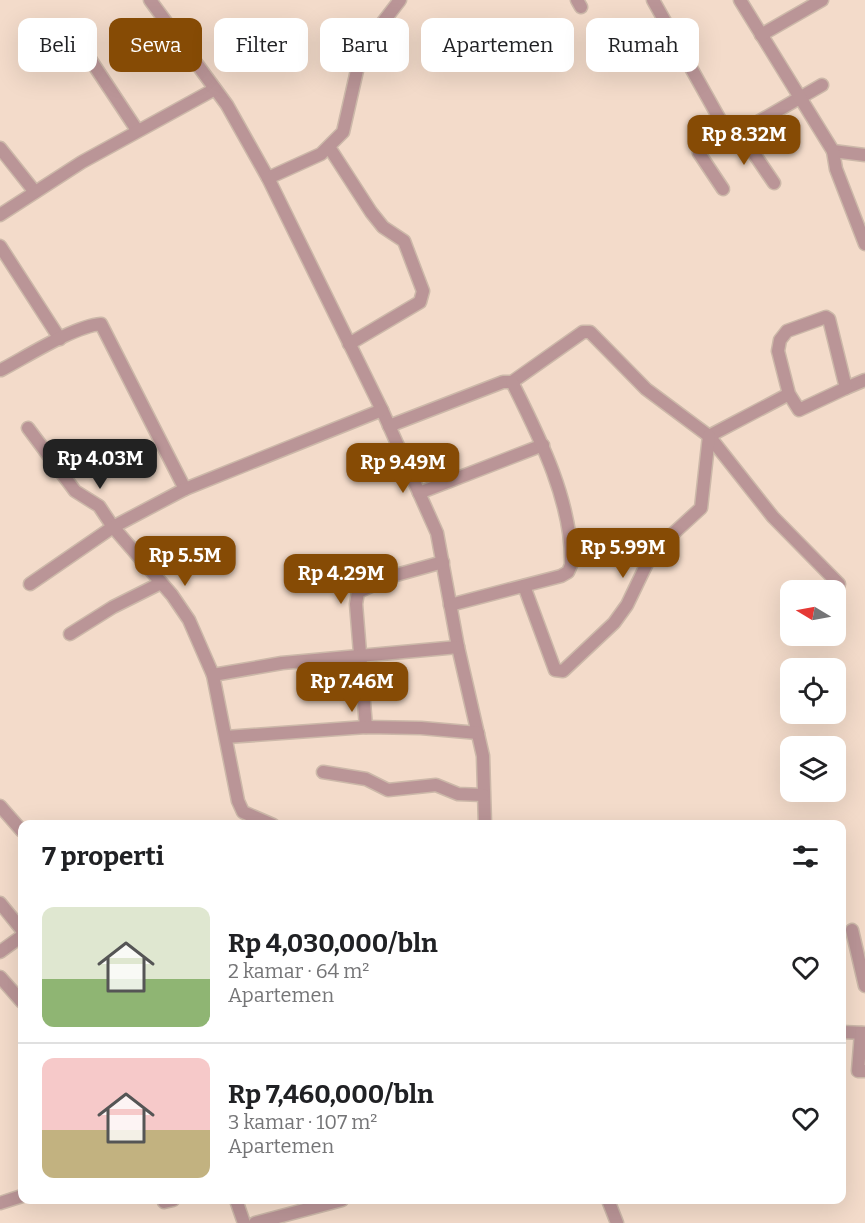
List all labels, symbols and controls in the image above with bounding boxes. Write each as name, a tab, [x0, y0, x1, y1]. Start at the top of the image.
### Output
chip: Beli	[18, 18, 97, 72]
chip: Sewa	[109, 18, 202, 72]
chip: Filter	[214, 18, 308, 72]
chip: Baru	[320, 18, 409, 72]
chip: Apartemen	[421, 18, 574, 72]
chip: Rumah	[586, 18, 699, 72]
pin: Rp 8.32M	[682, 115, 806, 166]
text: Rp 8.32M	[701, 122, 787, 146]
pin: Rp 4.03M	[38, 439, 162, 490]
pin: Rp 9.49M	[341, 443, 465, 494]
text: Rp 4.03M	[57, 446, 143, 470]
text: Rp 9.49M	[360, 450, 446, 474]
pin: Rp 5.99M	[561, 528, 685, 579]
text: Rp 5.99M	[581, 535, 665, 559]
pin: Rp 5.5M	[130, 536, 240, 587]
text: Rp 5.5M	[149, 543, 221, 567]
pin: Rp 4.29M	[279, 554, 403, 605]
text: Rp 4.29M	[298, 561, 384, 585]
north arrow	[780, 580, 846, 646]
map controls	[780, 580, 846, 802]
button: locate	[780, 658, 846, 724]
pin: Rp 7.46M	[290, 662, 414, 713]
text: Rp 7.46M	[310, 669, 394, 693]
button: layers	[780, 736, 846, 802]
icon: filters	[789, 840, 822, 873]
text: 7 properti	[42, 841, 164, 872]
text: Rp 4,030,000/bln	[228, 928, 438, 959]
icon: home	[90, 931, 162, 1003]
icon: heart	[789, 951, 822, 984]
text: 2 kamar · 64 m²	[228, 959, 369, 983]
text: Apartemen	[228, 983, 334, 1007]
text: Rp 7,460,000/bln	[228, 1079, 434, 1110]
icon: home	[90, 1082, 162, 1154]
icon: heart	[789, 1102, 822, 1135]
text: 3 kamar · 107 m²	[228, 1110, 377, 1134]
text: Apartemen	[228, 1134, 334, 1158]

